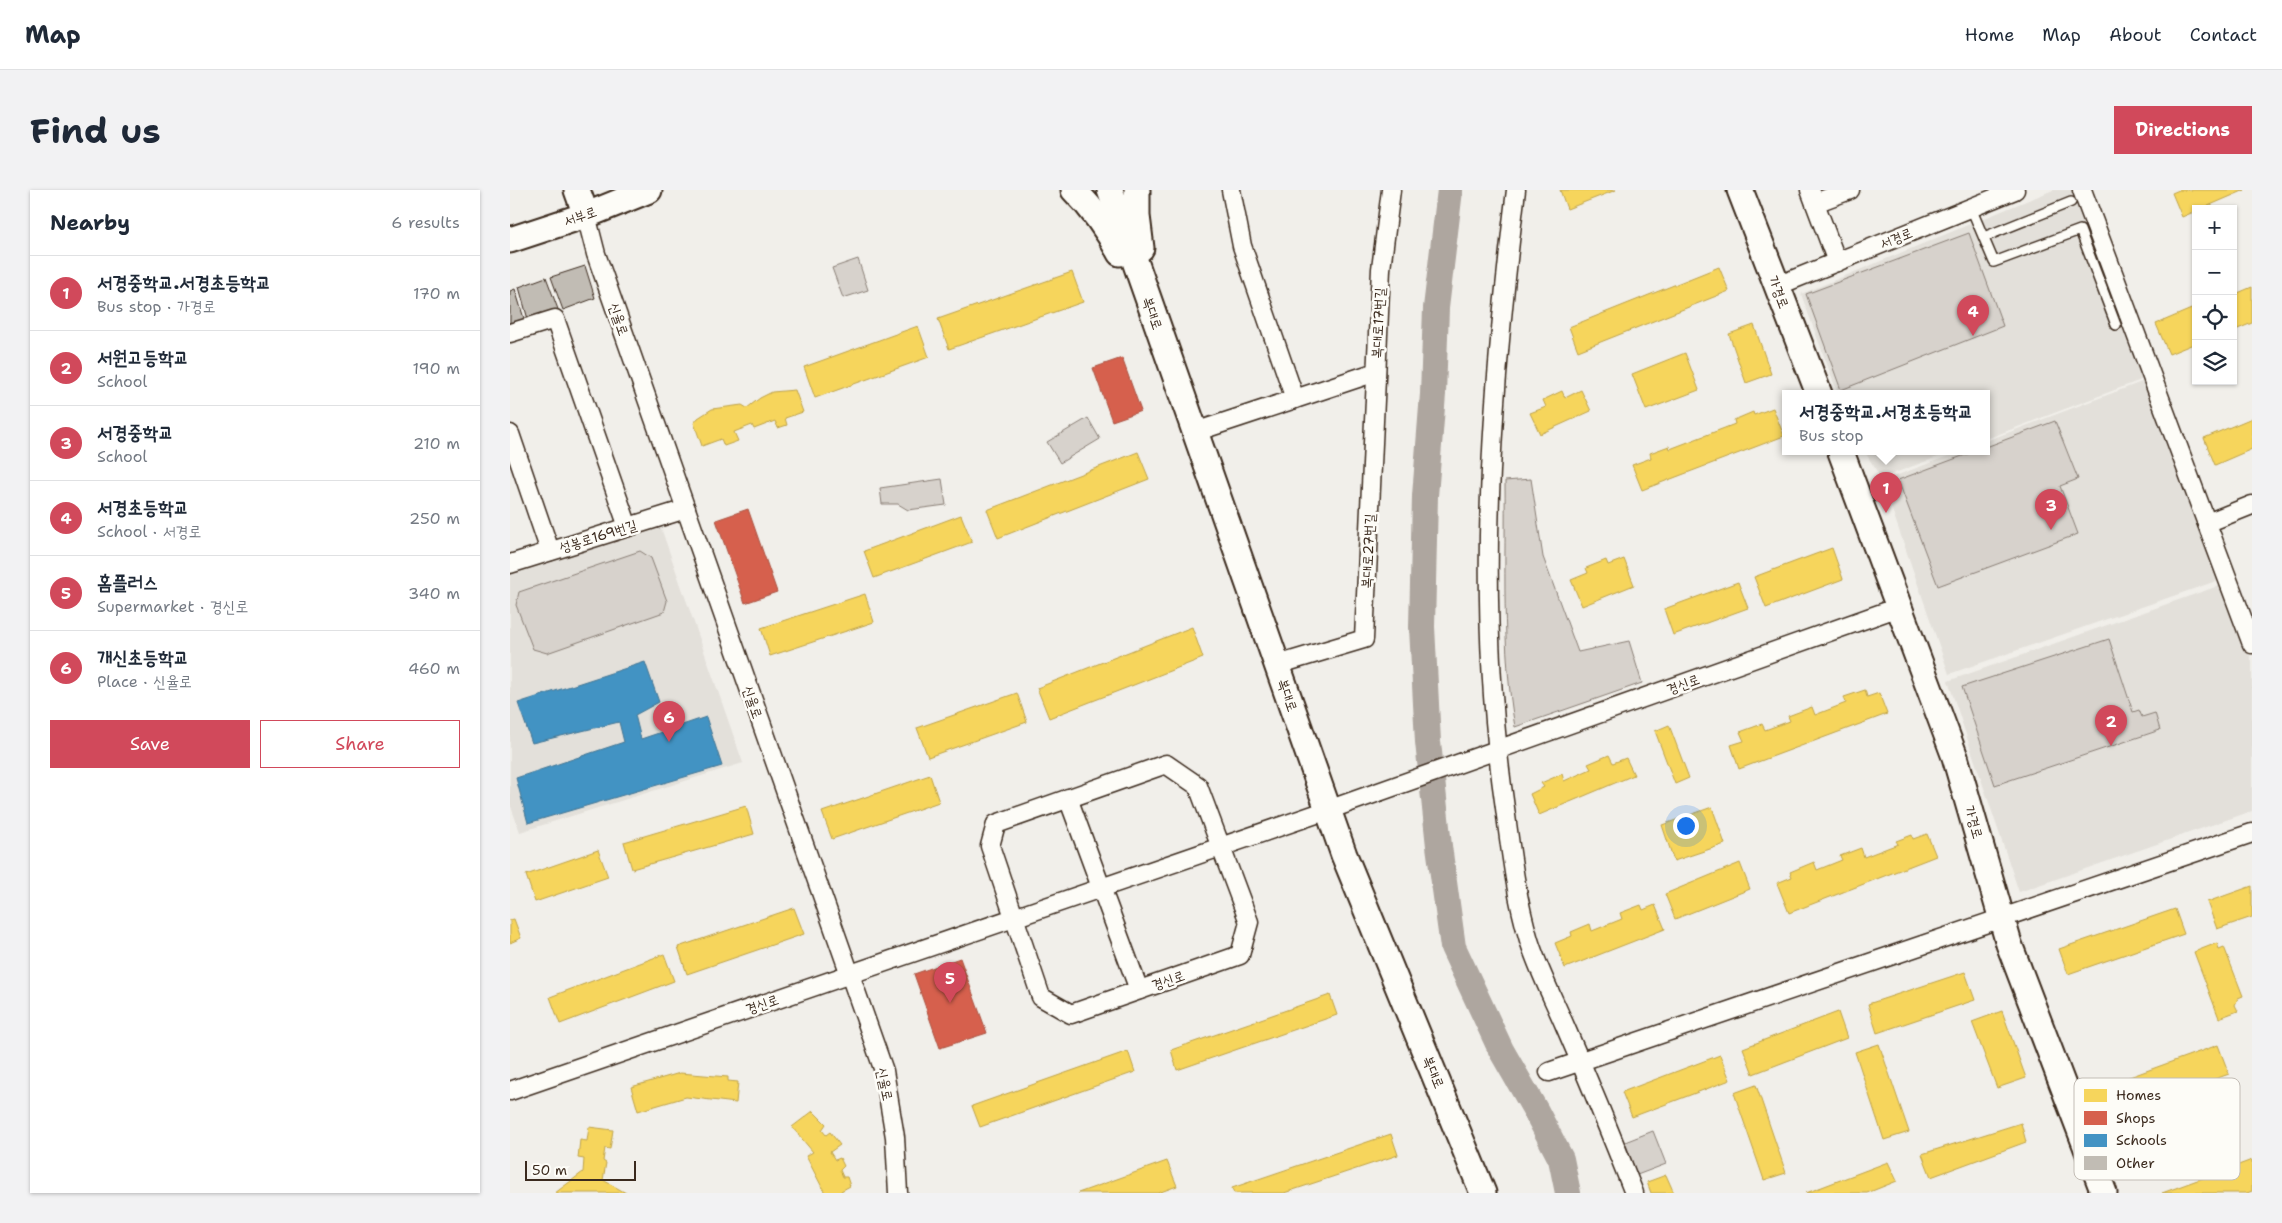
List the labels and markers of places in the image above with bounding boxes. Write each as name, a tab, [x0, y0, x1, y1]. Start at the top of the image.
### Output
pin: 4	[1957, 295, 1989, 336]
pin: 1	[1870, 472, 1902, 513]
pin: 3	[2035, 489, 2067, 530]
pin: 6	[653, 701, 685, 742]
pin: 2	[2095, 705, 2127, 746]
pin: 5	[934, 962, 966, 1003]

